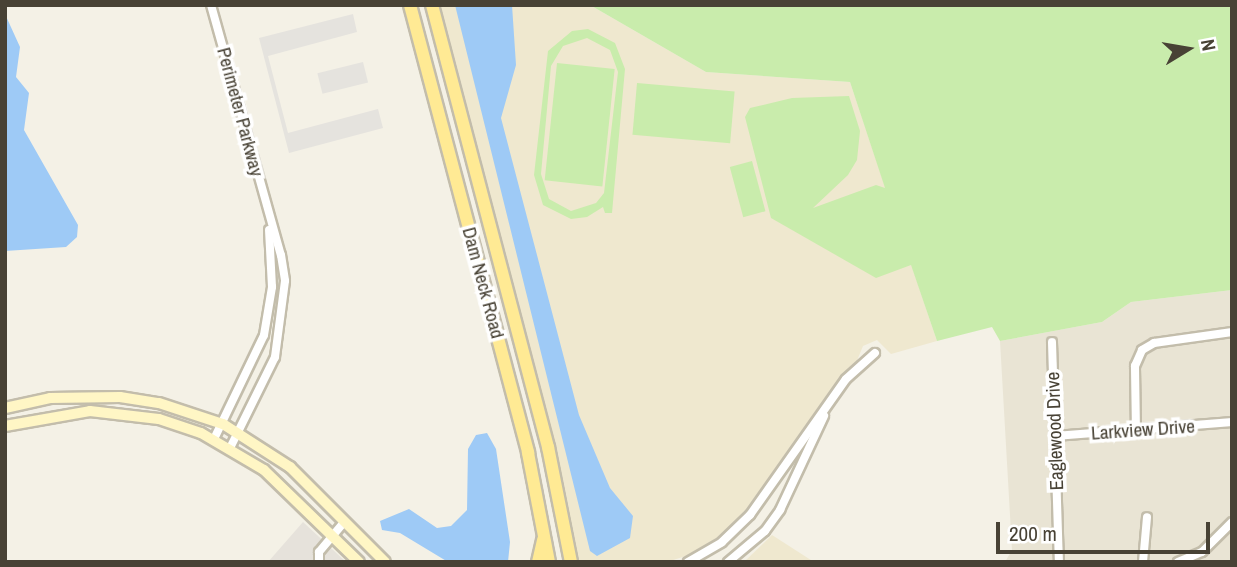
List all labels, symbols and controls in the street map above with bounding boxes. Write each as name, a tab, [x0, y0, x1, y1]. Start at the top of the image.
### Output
north arrow	[1153, 14, 1223, 84]
text: N	[1195, 37, 1222, 53]
street label: Perimeter Parkway	[212, 45, 268, 179]
street label: Dam Neck Road	[457, 225, 509, 341]
street label: Eaglewood Drive	[1042, 371, 1068, 491]
street label: Larkview Drive	[1090, 415, 1196, 445]
scale bar	[999, 508, 1212, 552]
text: 200 m	[1009, 519, 1057, 548]

